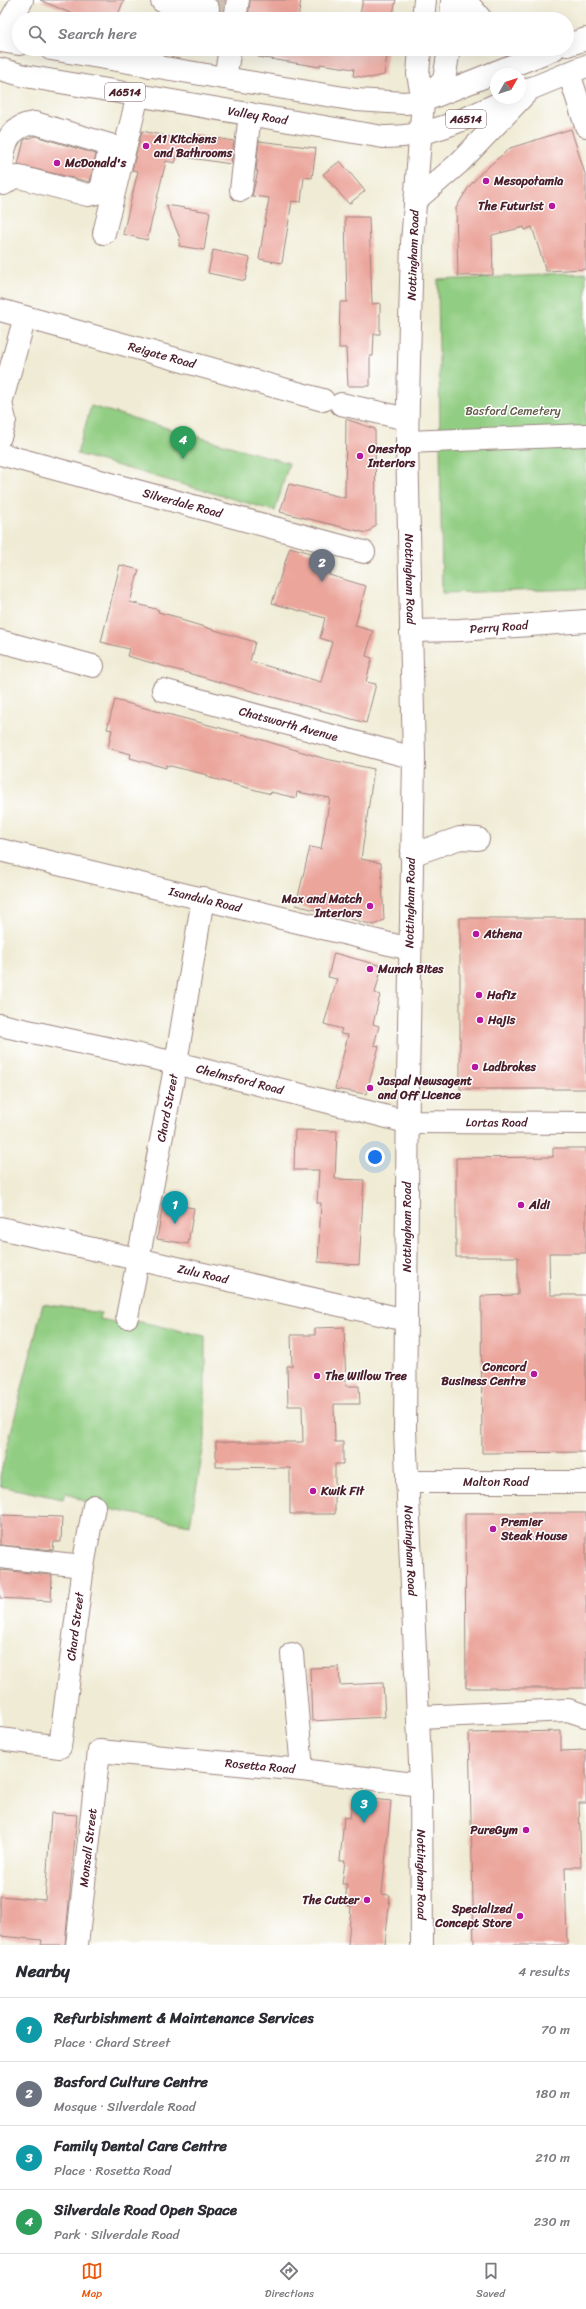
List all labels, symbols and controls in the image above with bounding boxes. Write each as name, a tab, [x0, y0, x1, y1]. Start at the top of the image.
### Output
search box	[12, 12, 574, 56]
text: Search here	[58, 21, 137, 47]
icon: search	[26, 23, 48, 45]
north arrow	[490, 68, 526, 104]
road number: A6514	[105, 83, 145, 101]
street label: Valley Road	[226, 100, 291, 132]
road number: A6514	[446, 110, 486, 128]
place label: A1 Kitchens and Bathrooms	[153, 128, 233, 164]
marker: A1 Kitchens and Bathrooms	[141, 141, 151, 151]
place label: McDonald's	[64, 152, 127, 174]
marker: McDonald's	[52, 158, 62, 168]
place label: Mesopotamia	[493, 170, 564, 192]
marker: Mesopotamia	[481, 176, 491, 186]
place label: The Futurist	[478, 195, 545, 217]
marker: The Futurist	[547, 201, 557, 211]
street label: Nottingham Road	[400, 209, 426, 301]
street label: Reigate Road	[126, 335, 199, 375]
park label: Basford Cemetery	[465, 400, 562, 422]
pin: 4	[170, 426, 196, 459]
place label: Onestop Interiors	[367, 438, 416, 474]
marker: Onestop Interiors	[355, 451, 365, 461]
street label: Silverdale Road	[140, 482, 226, 525]
street label: Nottingham Road	[398, 533, 422, 625]
pin: 2	[309, 549, 335, 582]
street label: Perry Road	[469, 614, 530, 640]
street label: Chatsworth Avenue	[236, 700, 341, 748]
street label: Nottingham Road	[398, 857, 422, 948]
street label: Isandula Road	[166, 880, 244, 919]
place label: Max and Match Interiors	[281, 888, 363, 924]
marker: Max and Match Interiors	[365, 901, 375, 911]
place label: Athena	[483, 923, 523, 945]
marker: Athena	[471, 929, 481, 939]
place label: Munch Bites	[377, 958, 444, 980]
marker: Munch Bites	[365, 964, 375, 974]
place label: Hafiz	[486, 984, 517, 1006]
marker: Hafiz	[474, 990, 484, 1000]
place label: Hajis	[487, 1009, 516, 1031]
marker: Hajis	[475, 1015, 485, 1025]
place label: Ladbrokes	[483, 1056, 536, 1078]
street label: Chelmsford Road	[194, 1058, 287, 1101]
marker: Ladbrokes	[470, 1062, 480, 1072]
place label: Jaspal Newsagent and Off Licence	[377, 1070, 473, 1106]
street label: Chard Street	[150, 1071, 185, 1144]
marker: Jaspal Newsagent and Off Licence	[365, 1083, 375, 1093]
street label: Lortas Road	[466, 1111, 529, 1134]
your location	[365, 1147, 385, 1167]
street label: Nottingham Road	[396, 1181, 418, 1272]
pin: 1	[162, 1191, 188, 1224]
place label: Aldi	[528, 1194, 551, 1216]
marker: Aldi	[516, 1200, 526, 1210]
street label: Zulu Road	[175, 1258, 231, 1291]
place label: Concord Business Centre	[441, 1356, 528, 1392]
place label: The Willow Tree	[325, 1365, 408, 1387]
marker: Concord Business Centre	[529, 1369, 539, 1379]
marker: The Willow Tree	[312, 1371, 322, 1381]
street label: Malton Road	[463, 1471, 531, 1493]
place label: Kwik Fit	[320, 1480, 365, 1502]
marker: Kwik Fit	[308, 1486, 318, 1496]
street label: Nottingham Road	[397, 1505, 423, 1597]
place label: Premier Steak House	[500, 1511, 568, 1547]
marker: Premier Steak House	[488, 1524, 498, 1534]
street label: Chard Street	[60, 1590, 91, 1662]
street label: Rosetta Road	[224, 1752, 298, 1780]
pin: 3	[351, 1790, 377, 1823]
street label: Monsall Street	[73, 1807, 103, 1888]
place label: PureGym	[470, 1819, 518, 1841]
marker: PureGym	[521, 1825, 531, 1835]
street label: Nottingham Road	[410, 1829, 433, 1921]
place label: The Cutter	[302, 1889, 360, 1911]
marker: The Cutter	[362, 1895, 372, 1905]
place label: Specialized Concept Store	[434, 1898, 514, 1934]
marker: Specialized Concept Store	[515, 1911, 525, 1921]
text: Nearby	[16, 1956, 70, 1986]
text: 4 results	[518, 1960, 570, 1983]
text: Refurbishment & Maintenance Services	[54, 2005, 314, 2031]
text: 1	[26, 2018, 32, 2041]
text: 70 m	[541, 2018, 570, 2041]
text: Place · Chard Street	[54, 2031, 170, 2054]
text: Basford Culture Centre	[54, 2069, 208, 2095]
text: 2	[25, 2082, 33, 2105]
text: 180 m	[535, 2082, 570, 2105]
text: Mosque · Silverdale Road	[54, 2095, 196, 2118]
text: Family Dental Care Centre	[54, 2133, 227, 2159]
text: 3	[25, 2146, 33, 2169]
text: 210 m	[535, 2146, 570, 2169]
text: Place · Rosetta Road	[54, 2159, 171, 2182]
text: Silverdale Road Open Space	[54, 2197, 237, 2223]
text: 4	[25, 2210, 33, 2233]
text: 230 m	[534, 2210, 570, 2233]
text: Park · Silverdale Road	[54, 2223, 179, 2246]
tab: Map	[81, 2260, 103, 2303]
tab: Directions	[265, 2260, 314, 2303]
tab: Saved	[476, 2260, 505, 2303]

